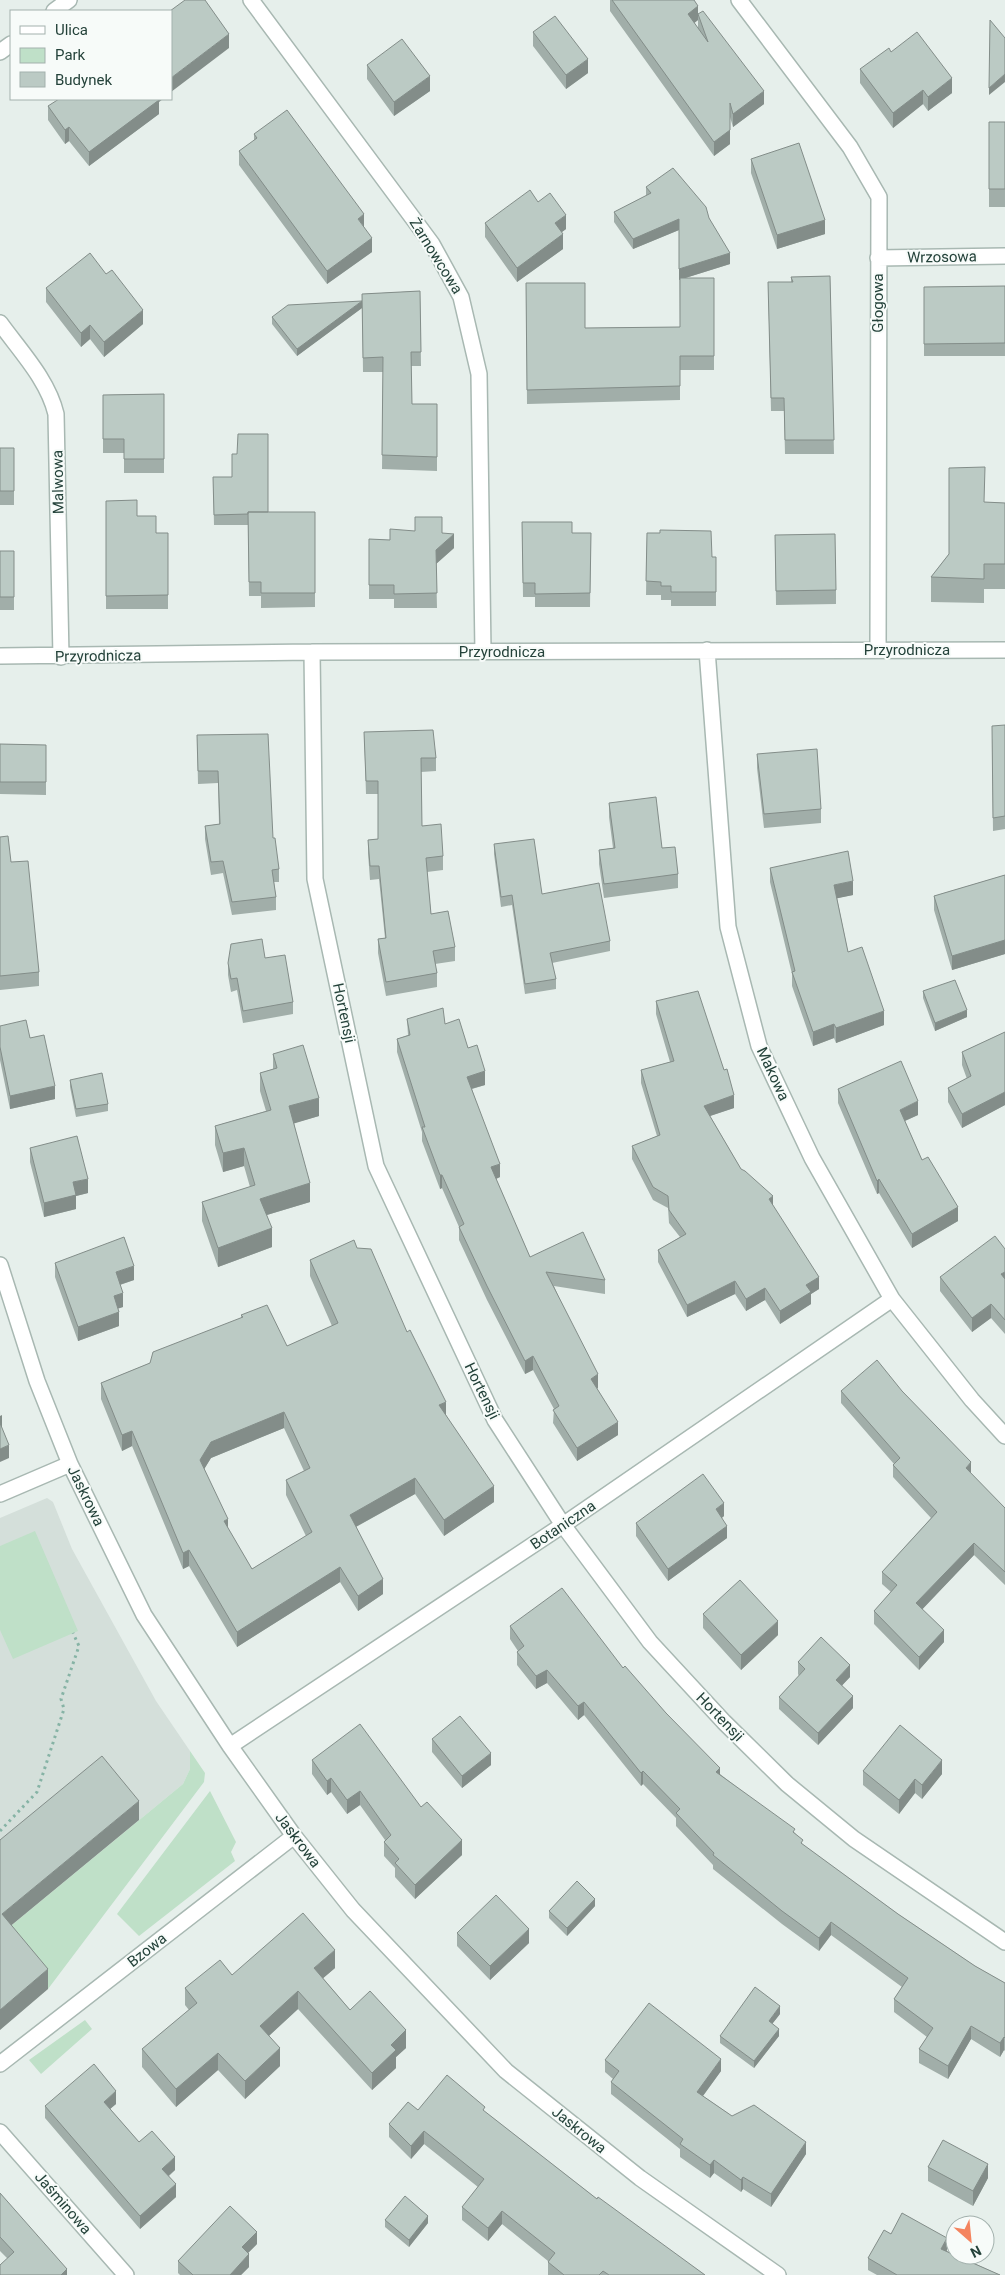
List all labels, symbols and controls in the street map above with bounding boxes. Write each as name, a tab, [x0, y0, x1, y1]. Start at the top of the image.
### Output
legend	[10, 10, 172, 100]
text: Ulica	[55, 21, 88, 39]
text: Park	[55, 46, 86, 64]
text: Budynek	[55, 71, 112, 89]
street label: Żarnowcowa	[406, 215, 466, 297]
street label: Wrzosowa	[907, 247, 977, 267]
street label: Głogowa	[869, 273, 887, 333]
street label: Malwowa	[48, 450, 68, 514]
street label: Przyrodnicza	[864, 641, 950, 659]
street label: Przyrodnicza	[459, 643, 545, 661]
street label: Przyrodnicza	[55, 646, 141, 666]
street label: Hortensji	[329, 981, 359, 1045]
street label: Makowa	[753, 1044, 793, 1104]
street label: Hortensji	[461, 1360, 503, 1422]
street label: Jaskrowa	[64, 1463, 108, 1529]
street label: Botaniczna	[527, 1497, 599, 1553]
street label: Hortensji	[692, 1689, 748, 1745]
street label: Jaskrowa	[271, 1809, 325, 1871]
street label: Bzowa	[124, 1929, 170, 1971]
street label: Jaskrowa	[548, 2103, 610, 2157]
street label: Jaśminowa	[31, 2168, 95, 2238]
north arrow	[945, 2215, 995, 2265]
text: N	[968, 2242, 984, 2261]

